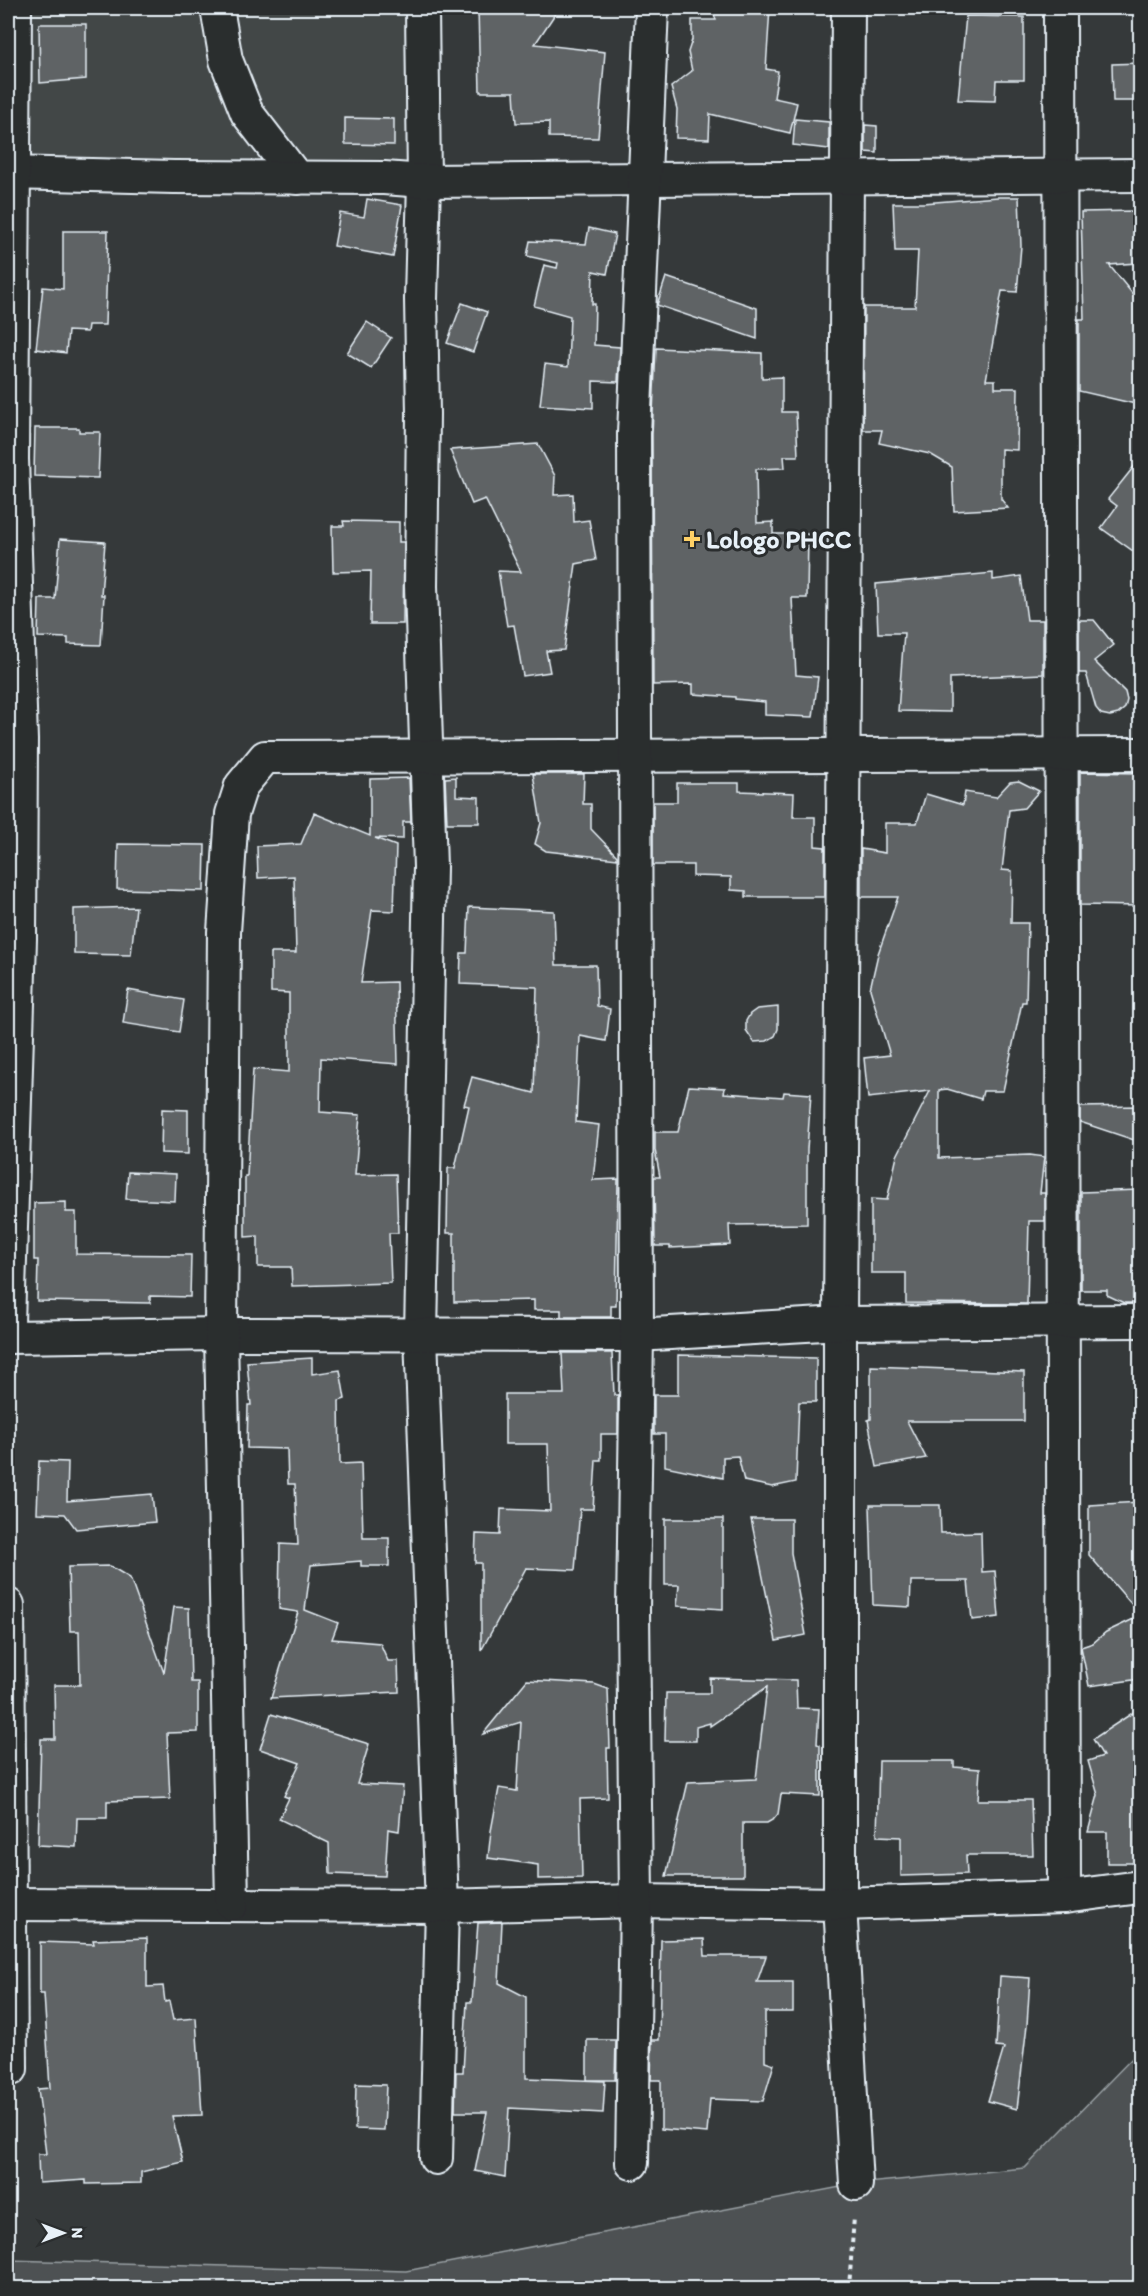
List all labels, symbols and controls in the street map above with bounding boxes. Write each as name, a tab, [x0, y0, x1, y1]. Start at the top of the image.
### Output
place label: Lologo PHCC	[706, 523, 852, 555]
marker: Lologo PHCC	[683, 530, 701, 548]
north arrow	[33, 2203, 93, 2263]
text: N	[68, 2228, 87, 2238]

